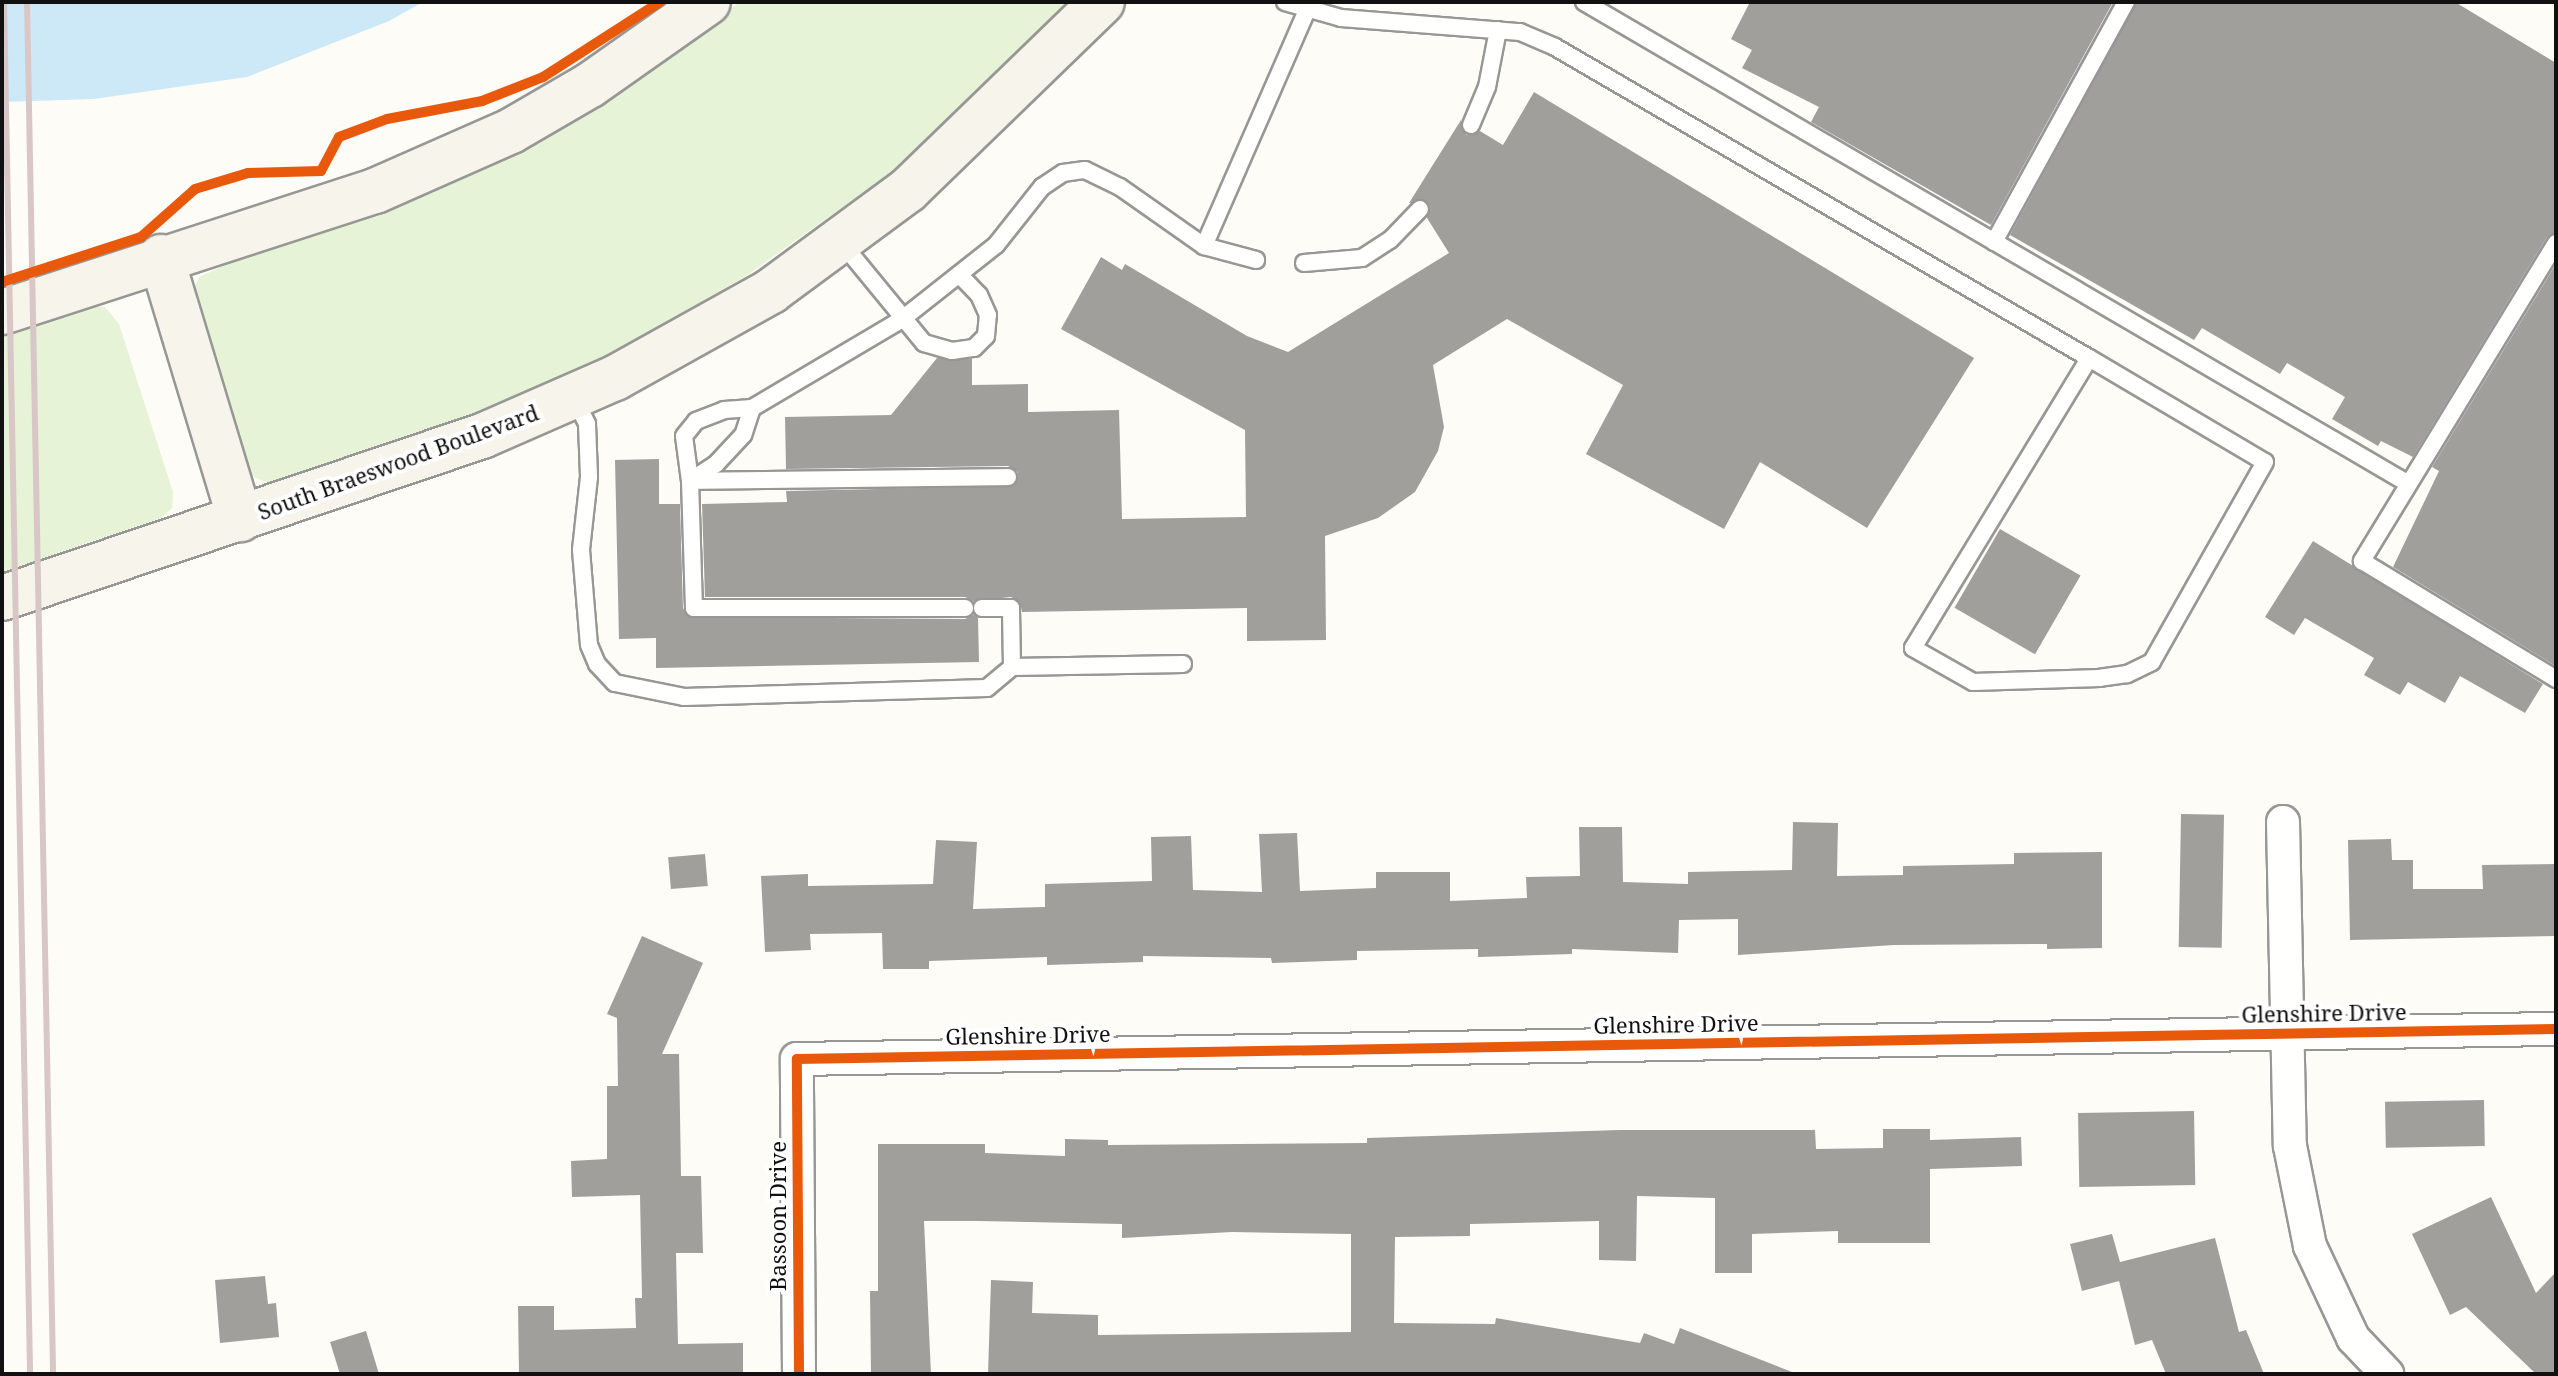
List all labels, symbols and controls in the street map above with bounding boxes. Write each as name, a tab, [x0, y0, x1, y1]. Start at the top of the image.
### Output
street label: South Braeswood Boulevard	[254, 399, 542, 525]
street label: Glenshire Drive	[2241, 998, 2407, 1028]
street label: Glenshire Drive	[1593, 1009, 1759, 1039]
street label: Glenshire Drive	[945, 1020, 1111, 1050]
street label: Bassoon Drive	[765, 1141, 791, 1291]

